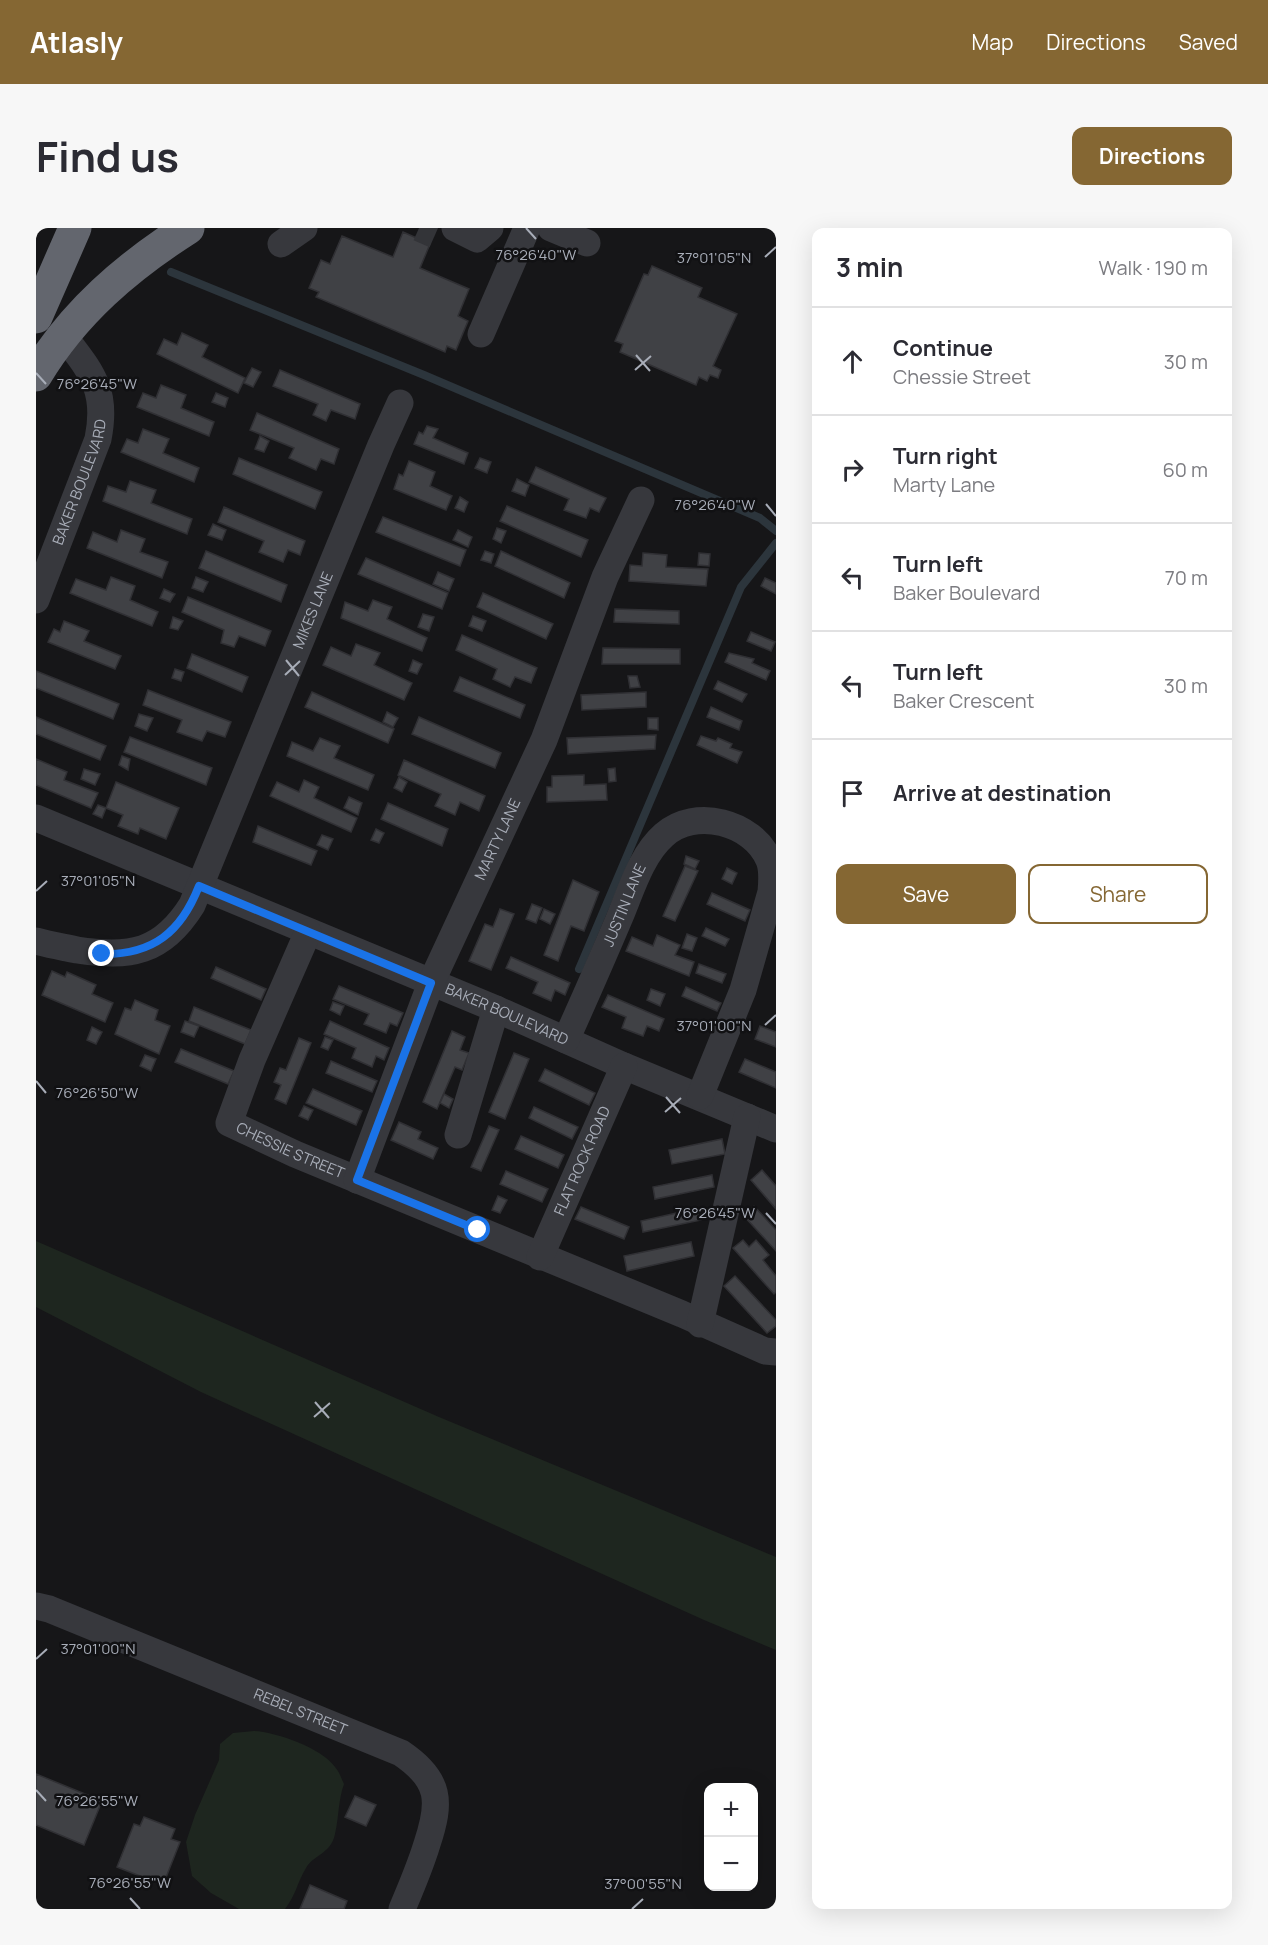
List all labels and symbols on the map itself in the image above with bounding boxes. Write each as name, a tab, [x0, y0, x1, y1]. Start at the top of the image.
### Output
text: 76°26'40"W	[496, 244, 576, 265]
text: 37°01'05"N	[677, 247, 751, 268]
text: 76°26'45"W	[57, 373, 137, 394]
street label: BAKER BOULEVARD	[47, 418, 111, 548]
text: 76°26'40"W	[675, 494, 755, 515]
street label: MIKES LANE	[287, 569, 338, 652]
street label: MARTY LANE	[469, 795, 525, 883]
street label: JUSTIN LANE	[597, 860, 651, 950]
text: 37°01'05"N	[61, 870, 135, 891]
route end	[88, 940, 114, 966]
street label: BAKER BOULEVARD	[442, 978, 572, 1050]
text: 37°01'00"N	[676, 1015, 752, 1036]
text: 76°26'50"W	[56, 1082, 138, 1103]
street label: FLAT ROCK ROAD	[549, 1103, 615, 1219]
street label: CHESSIE STREET	[233, 1117, 348, 1183]
text: 76°26'45"W	[675, 1202, 755, 1223]
route start	[464, 1216, 490, 1242]
text: 37°01'00"N	[60, 1638, 136, 1659]
street label: REBEL STREET	[251, 1683, 351, 1740]
text: 76°26'55"W	[56, 1790, 138, 1811]
text: 76°26'55"W	[89, 1872, 171, 1893]
text: 37°00'55"N	[604, 1873, 682, 1894]

